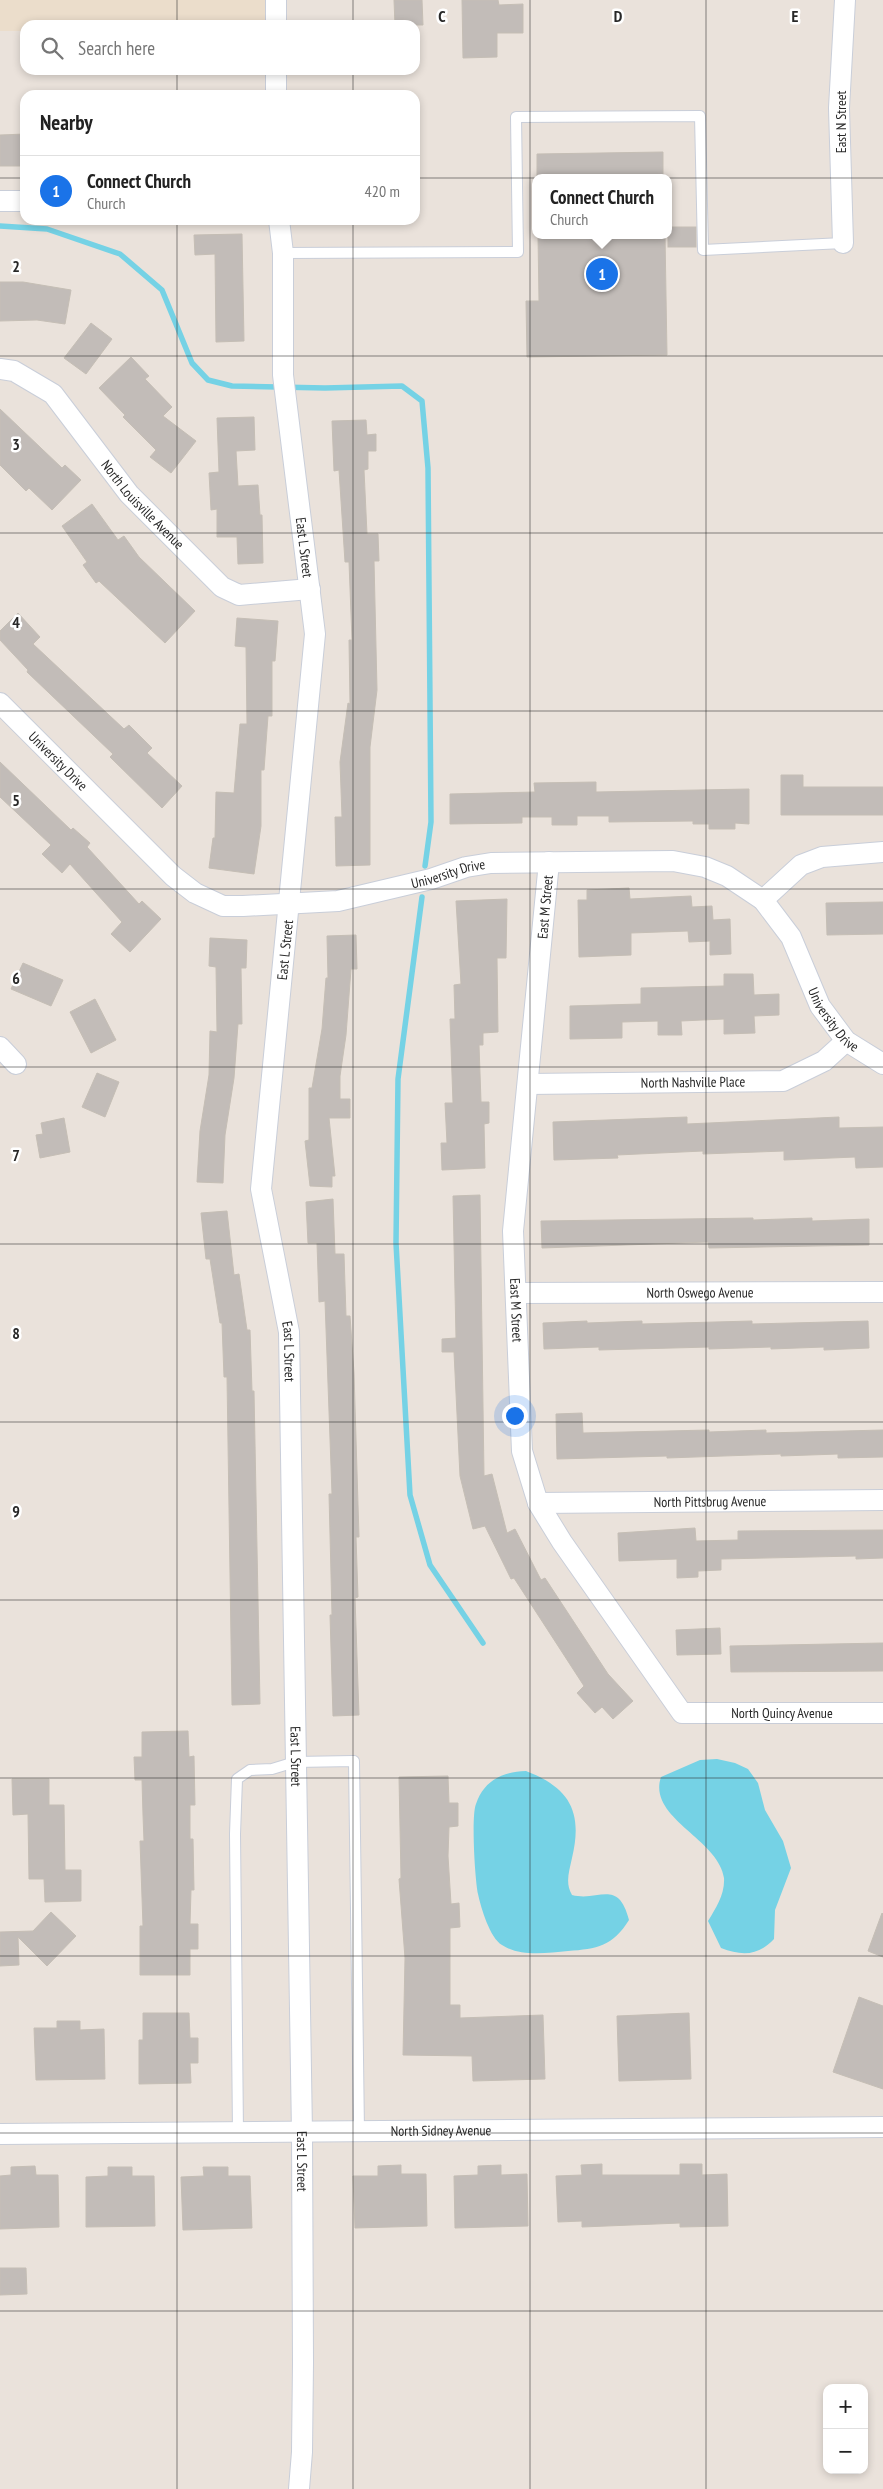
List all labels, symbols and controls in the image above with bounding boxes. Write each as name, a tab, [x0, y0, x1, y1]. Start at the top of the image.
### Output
text: C	[438, 6, 446, 26]
text: D	[614, 6, 623, 26]
text: E	[792, 6, 799, 26]
search box	[20, 20, 420, 75]
icon: search	[38, 34, 66, 62]
text: Search here	[78, 36, 155, 60]
street label: East N Street	[832, 91, 850, 153]
text: Nearby	[40, 109, 93, 136]
text: Connect Church	[87, 169, 191, 193]
popup	[532, 174, 672, 239]
text: 1	[52, 181, 60, 201]
text: 420 m	[365, 181, 400, 201]
text: Connect Church	[550, 185, 654, 209]
text: Church	[87, 193, 125, 213]
text: Church	[550, 209, 588, 229]
pin: 1	[586, 255, 618, 293]
text: 2	[12, 256, 20, 276]
text: 3	[12, 434, 20, 454]
street label: North Louisville Avenue	[97, 456, 188, 553]
street label: East L Street	[292, 516, 317, 579]
text: 4	[12, 612, 20, 632]
street label: University Drive	[25, 728, 92, 795]
text: 5	[12, 790, 20, 810]
street label: University Drive	[409, 855, 487, 892]
street label: East M Street	[533, 874, 557, 940]
street label: East L Street	[273, 919, 297, 981]
text: 6	[12, 968, 20, 988]
street label: University Drive	[804, 985, 862, 1056]
street label: North Nashville Place	[641, 1072, 745, 1092]
text: 7	[12, 1145, 20, 1165]
street label: East M Street	[506, 1278, 527, 1343]
street label: North Oswego Avenue	[646, 1283, 754, 1302]
street label: East L Street	[278, 1320, 299, 1382]
text: 8	[12, 1323, 20, 1343]
your location	[502, 1403, 528, 1429]
street label: North Pittsbrug Avenue	[654, 1492, 767, 1511]
text: 9	[12, 1501, 20, 1521]
street label: North Quincy Avenue	[731, 1704, 833, 1722]
street label: East L Street	[286, 1726, 305, 1787]
street label: North Sidney Avenue	[391, 2121, 492, 2140]
street label: East L Street	[293, 2131, 311, 2192]
map controls	[823, 2384, 868, 2474]
button: +	[823, 2384, 868, 2429]
button: −	[823, 2429, 868, 2474]

